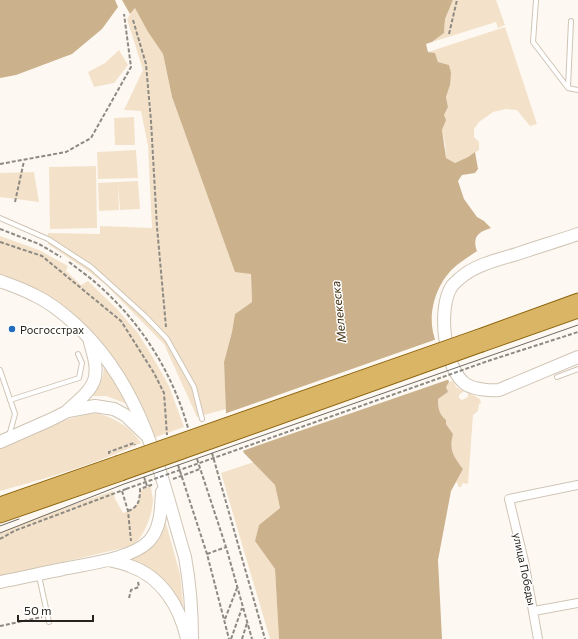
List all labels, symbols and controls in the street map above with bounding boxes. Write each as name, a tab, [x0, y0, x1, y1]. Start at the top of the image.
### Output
water label: Мелекеска	[328, 280, 348, 344]
place label: Росгосстрах	[20, 323, 84, 336]
marker: Росгосстрах	[7, 324, 17, 334]
street label: улица Победы	[511, 532, 539, 607]
scale bar	[18, 597, 93, 623]
text: 50 m	[24, 603, 52, 617]

